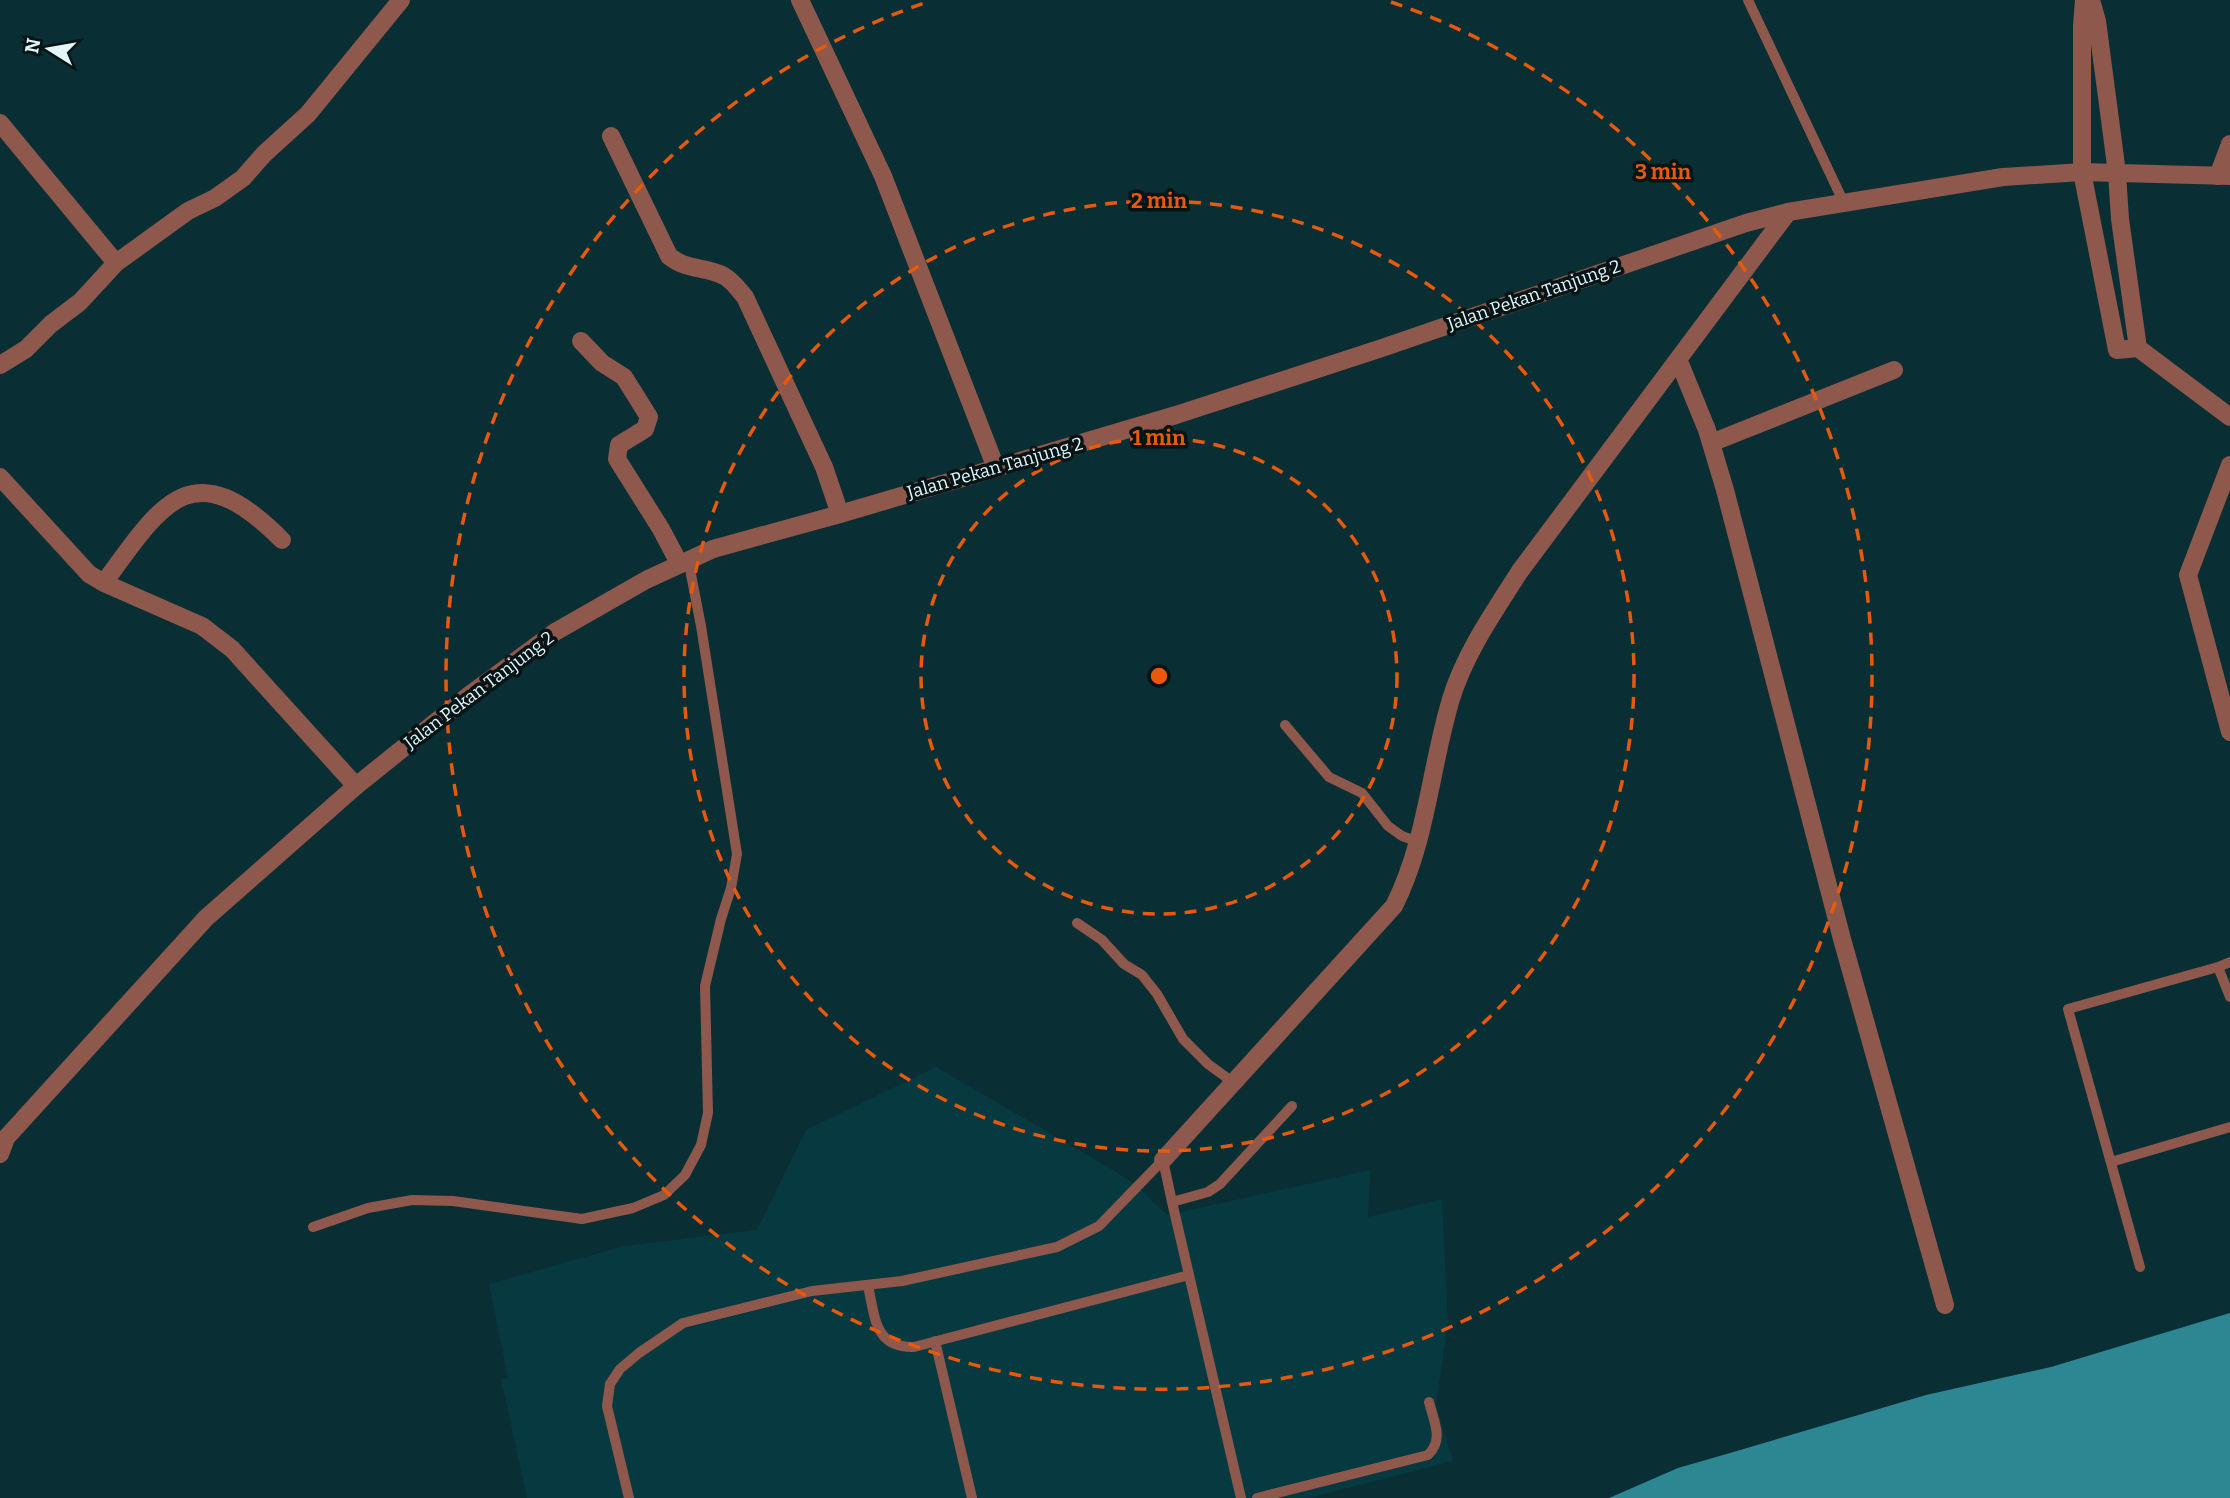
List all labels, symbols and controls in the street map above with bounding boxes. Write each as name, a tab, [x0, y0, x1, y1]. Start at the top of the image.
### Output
north arrow	[14, 14, 84, 84]
text: N	[20, 36, 46, 55]
text: 3 min	[1635, 159, 1692, 185]
text: 2 min	[1131, 188, 1187, 214]
street label: Jalan Pekan Tanjung 2	[1444, 255, 1623, 335]
text: 1 min	[1132, 425, 1186, 451]
street label: Jalan Pekan Tanjung 2	[904, 432, 1085, 504]
street label: Jalan Pekan Tanjung 2	[399, 627, 558, 754]
centre of rings	[1147, 664, 1171, 688]

